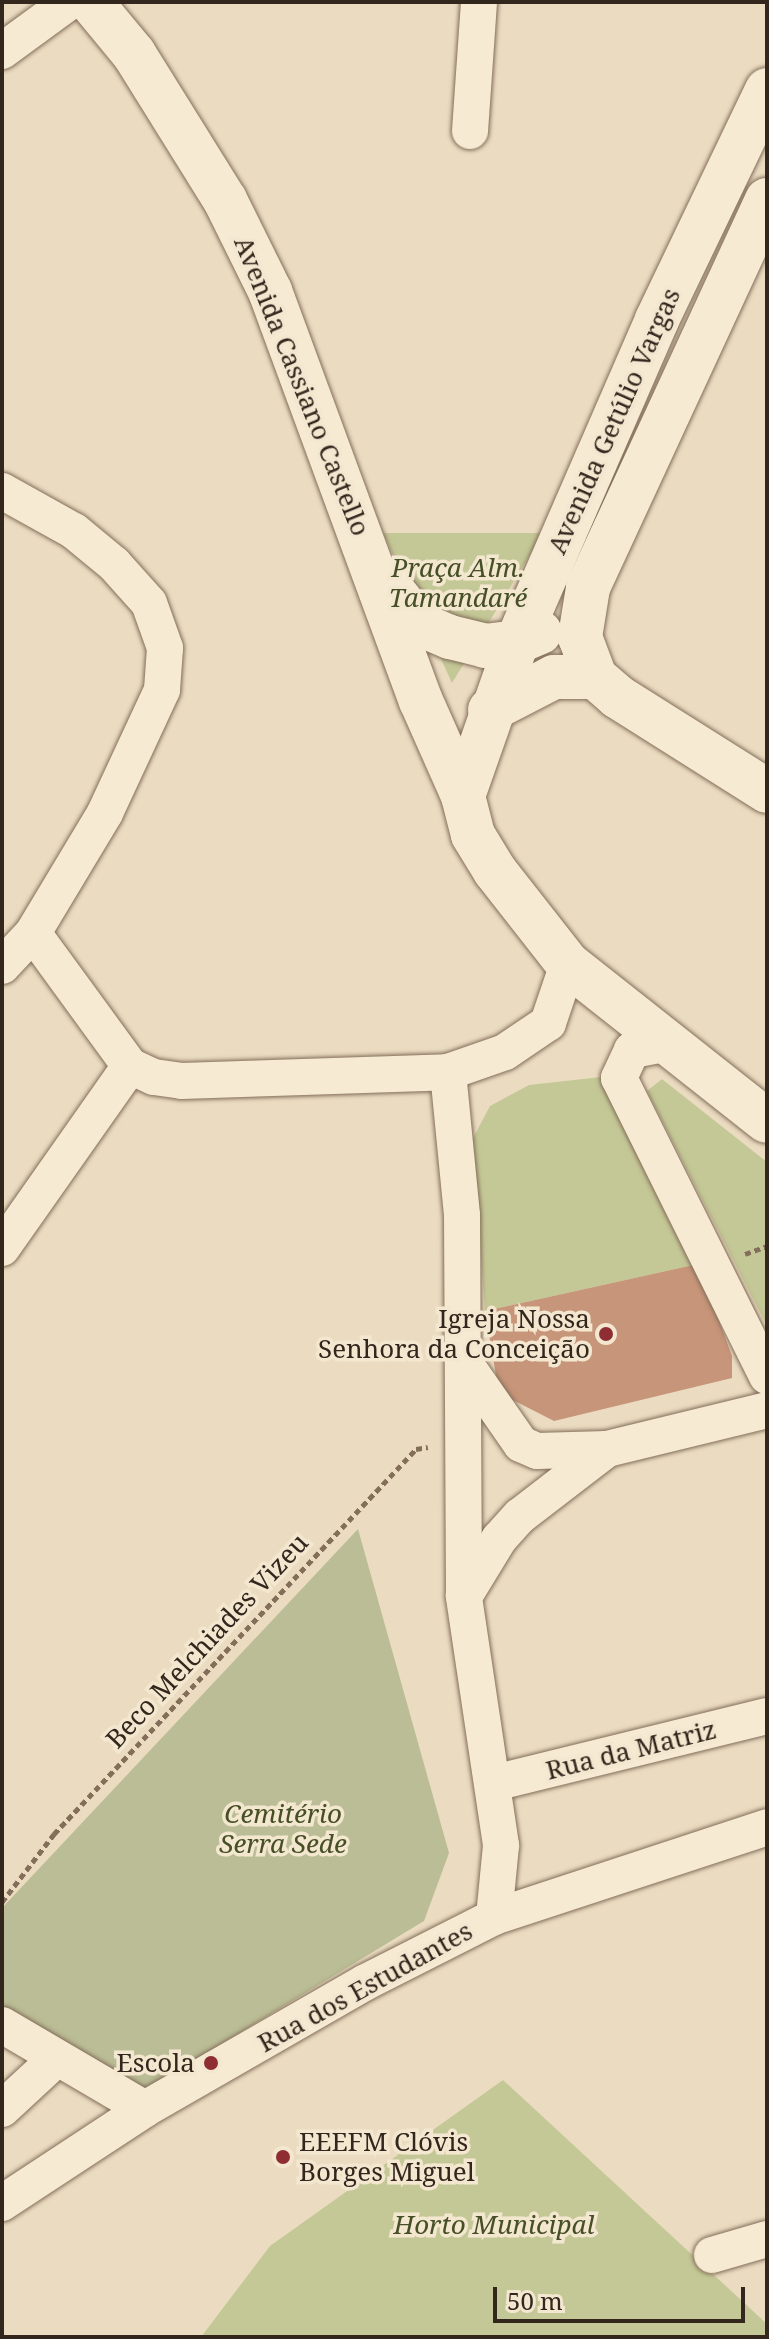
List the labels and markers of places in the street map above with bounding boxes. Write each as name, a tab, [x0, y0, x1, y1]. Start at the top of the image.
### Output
place label: Igreja Nossa Senhora da Conceição	[318, 1303, 590, 1364]
marker: Igreja Nossa Senhora da Conceição	[597, 1325, 615, 1343]
place label: Escola	[117, 2047, 195, 2079]
marker: Escola	[202, 2054, 220, 2072]
place label: EEEFM Clóvis Borges Miguel	[299, 2126, 475, 2188]
marker: EEEFM Clóvis Borges Miguel	[274, 2148, 292, 2166]

